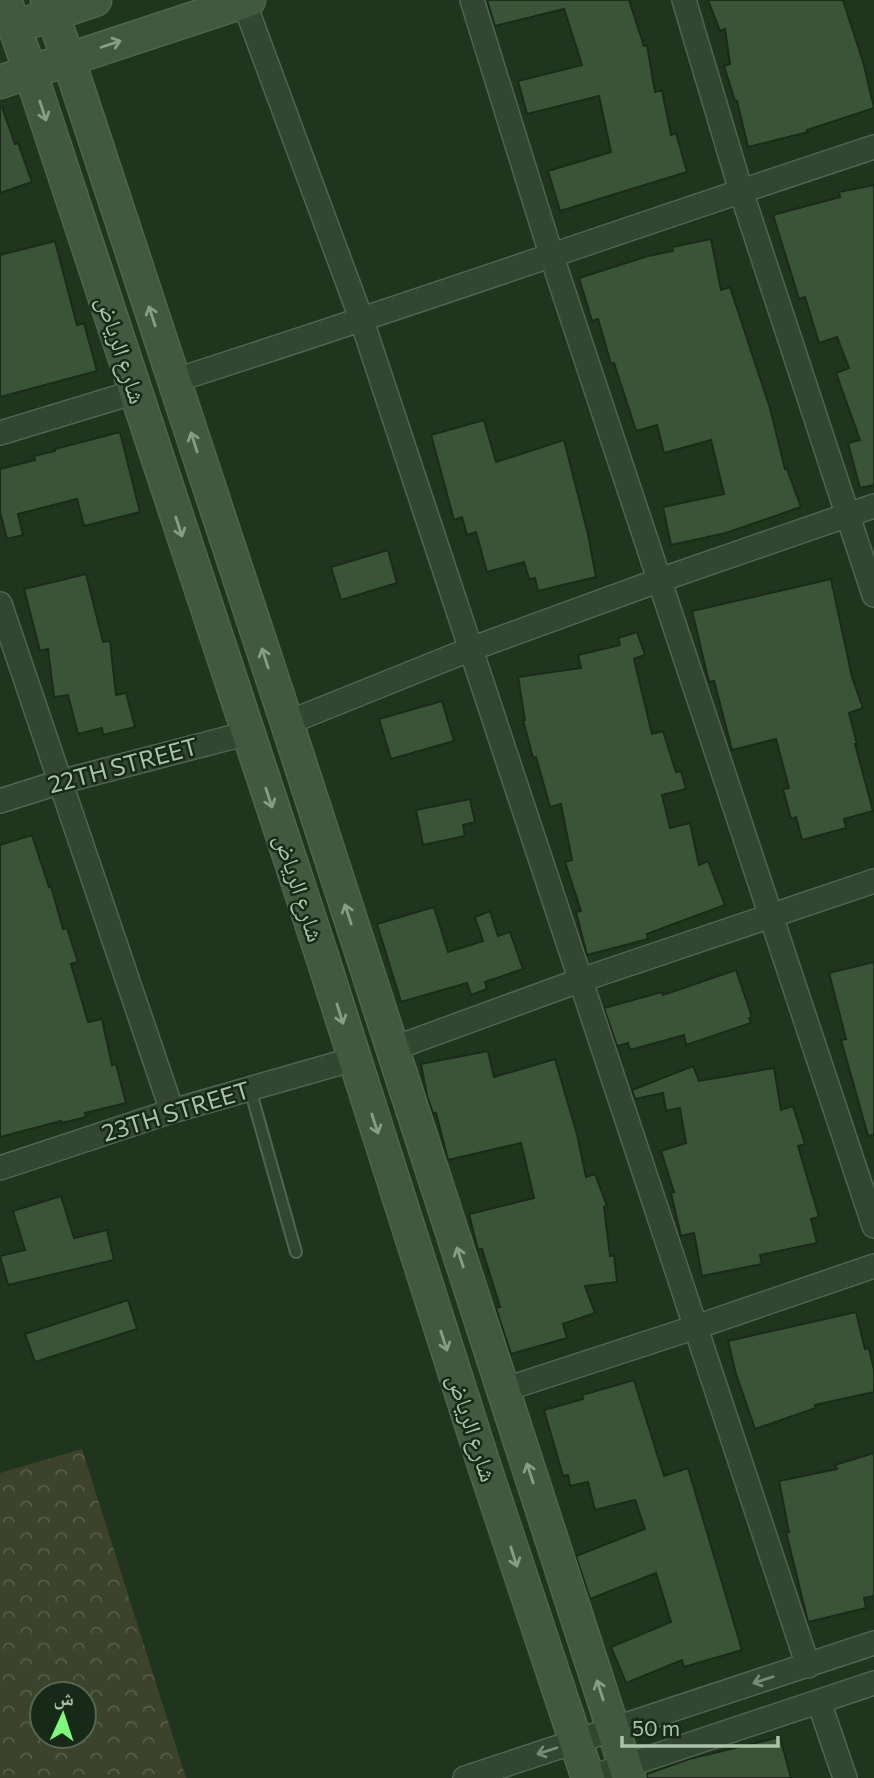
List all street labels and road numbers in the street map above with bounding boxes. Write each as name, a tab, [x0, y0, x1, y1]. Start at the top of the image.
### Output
street label: شارع الرياض	[90, 292, 153, 408]
street label: 22TH STREET	[45, 731, 201, 798]
street label: شارع الرياض	[268, 830, 331, 946]
street label: 23TH STREET	[98, 1074, 253, 1147]
street label: شارع الرياض	[441, 1370, 504, 1486]

